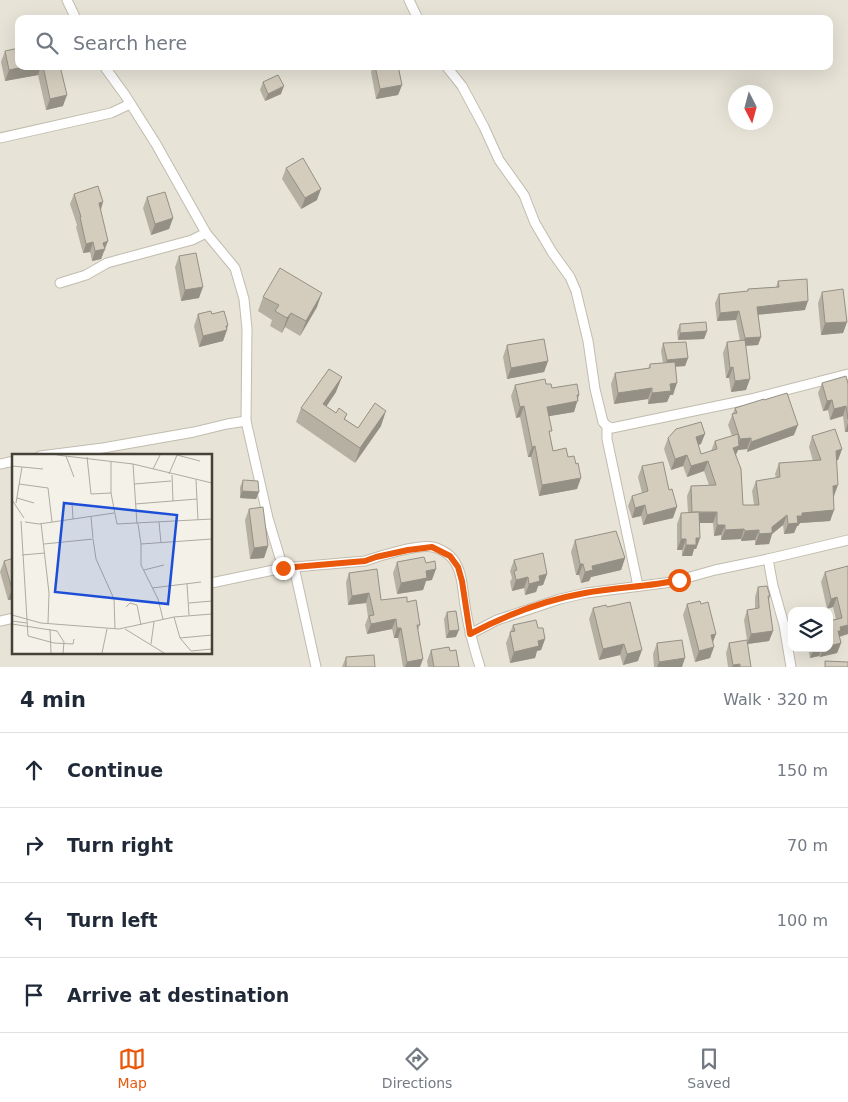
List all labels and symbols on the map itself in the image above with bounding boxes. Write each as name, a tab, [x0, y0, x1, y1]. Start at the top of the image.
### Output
north arrow	[728, 85, 773, 130]
inset map	[12, 454, 212, 654]
route end	[272, 557, 295, 580]
route start	[668, 569, 691, 592]

